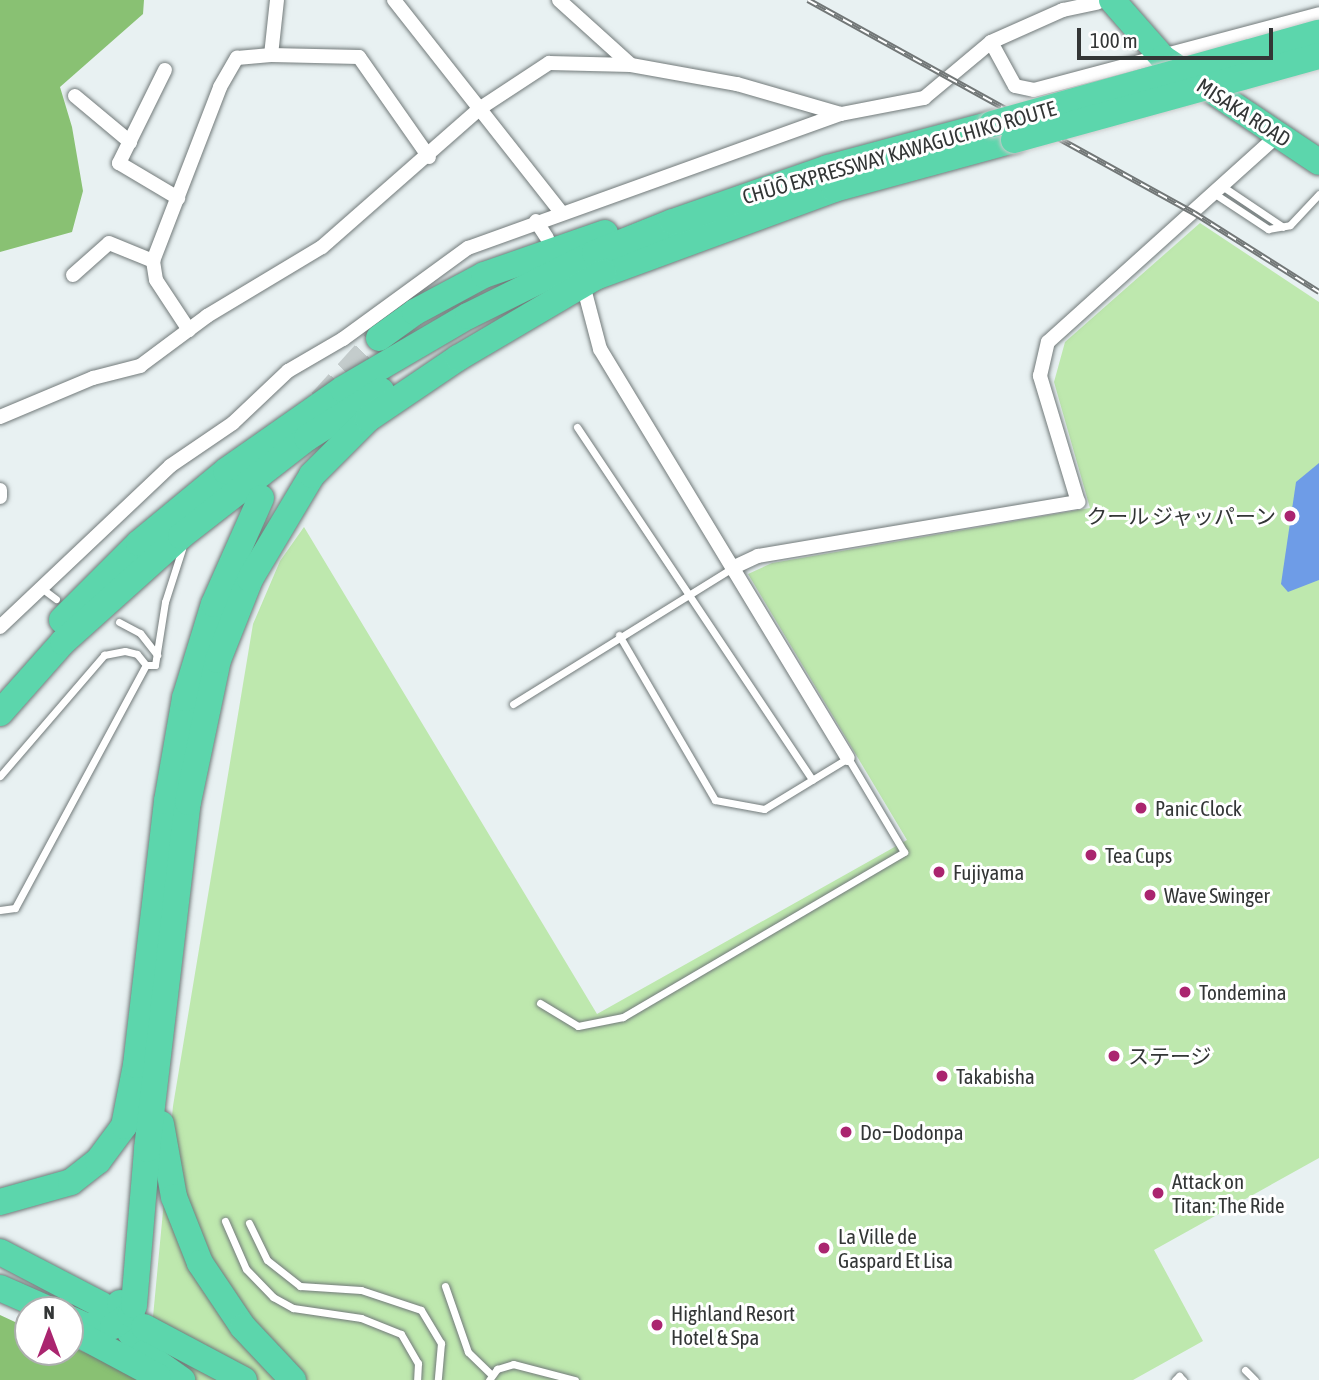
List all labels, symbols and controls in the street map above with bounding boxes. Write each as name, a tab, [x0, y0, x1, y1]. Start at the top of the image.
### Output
scale bar	[1081, 14, 1277, 58]
text: 100 m	[1090, 28, 1138, 52]
street label: MISAKA ROAD	[1192, 72, 1296, 152]
street label: CHŪŌ EXPRESSWAY KAWAGUCHIKO ROUTE	[739, 95, 1059, 209]
place label: クール ジャッパーン	[1084, 503, 1276, 529]
marker: クール ジャッパーン	[1282, 508, 1298, 524]
place label: Panic Clock	[1155, 795, 1242, 821]
marker: Panic Clock	[1133, 800, 1149, 816]
place label: Tea Cups	[1105, 842, 1172, 868]
marker: Tea Cups	[1083, 847, 1099, 863]
place label: Fujiyama	[953, 859, 1024, 885]
marker: Fujiyama	[931, 864, 947, 880]
place label: Wave Swinger	[1164, 882, 1270, 908]
marker: Wave Swinger	[1142, 887, 1158, 903]
place label: Tondemina	[1199, 979, 1286, 1005]
marker: Tondemina	[1177, 984, 1193, 1000]
place label: ステージ	[1128, 1043, 1212, 1069]
marker: ステージ	[1106, 1048, 1122, 1064]
place label: Takabisha	[956, 1063, 1035, 1089]
marker: Takabisha	[934, 1068, 950, 1084]
place label: DoｰDodonpa	[860, 1119, 963, 1145]
marker: DoｰDodonpa	[838, 1124, 854, 1140]
place label: Attack on Titan: The Ride	[1172, 1168, 1284, 1218]
marker: Attack on Titan: The Ride	[1150, 1185, 1166, 1201]
place label: La Ville de Gaspard Et Lisa	[838, 1223, 953, 1273]
marker: La Ville de Gaspard Et Lisa	[816, 1240, 832, 1256]
north arrow	[14, 1296, 84, 1366]
place label: Highland Resort Hotel & Spa	[671, 1300, 795, 1350]
text: N	[43, 1301, 55, 1323]
marker: Highland Resort Hotel & Spa	[649, 1317, 665, 1333]

